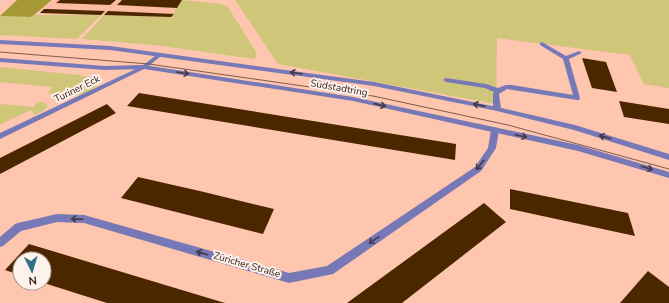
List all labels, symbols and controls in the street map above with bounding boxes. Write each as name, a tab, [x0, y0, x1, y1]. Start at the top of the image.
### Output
one-way arrow	[290, 69, 303, 77]
one-way arrow	[176, 70, 189, 78]
street label: Turiner Eck	[52, 71, 103, 106]
street label: Südstadtring	[309, 76, 369, 100]
one-way arrow	[473, 100, 486, 108]
one-way arrow	[373, 102, 386, 110]
one-way arrow	[514, 132, 527, 140]
one-way arrow	[599, 133, 612, 140]
one-way arrow	[476, 159, 484, 170]
one-way arrow	[640, 165, 653, 172]
one-way arrow	[71, 215, 84, 222]
one-way arrow	[369, 236, 380, 244]
one-way arrow	[196, 249, 209, 256]
street label: Züricher Straße	[212, 249, 282, 281]
north arrow	[12, 251, 52, 291]
text: N	[28, 273, 38, 288]

